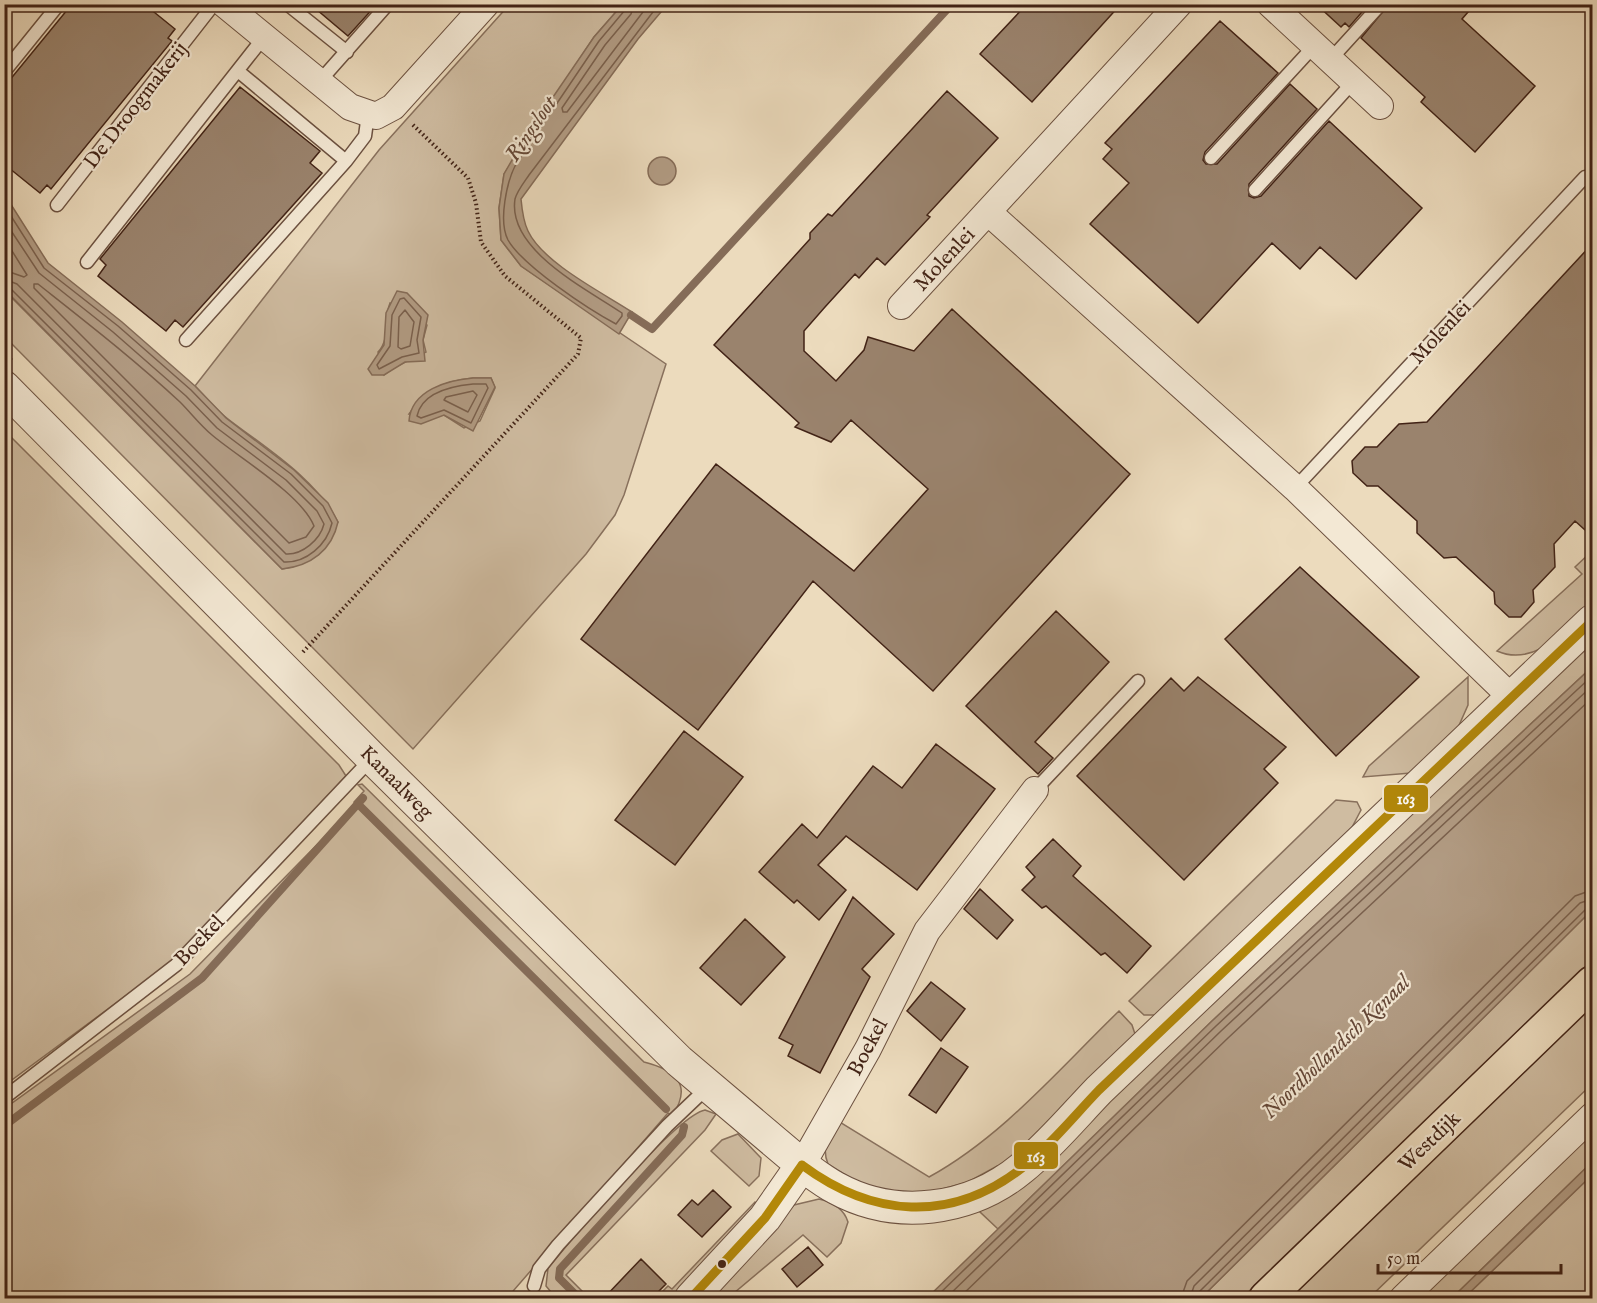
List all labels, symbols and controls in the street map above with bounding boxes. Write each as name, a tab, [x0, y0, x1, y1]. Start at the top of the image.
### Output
street label: De Droogmakerij	[78, 37, 194, 175]
water label: Ringsloot	[499, 90, 564, 168]
street label: Molenlei	[909, 222, 982, 298]
street label: Molenlei	[1405, 295, 1478, 371]
street label: Kanaalweg	[353, 740, 439, 826]
line badge: 163	[1383, 784, 1429, 813]
text: 163	[1397, 790, 1415, 810]
street label: Boekel	[169, 909, 231, 972]
water label: Noordhollandsch Kanaal	[1256, 968, 1418, 1125]
street label: Boekel	[842, 1014, 895, 1081]
street label: Westdijk	[1393, 1105, 1467, 1178]
line badge: 163	[1013, 1141, 1059, 1170]
text: 163	[1027, 1148, 1045, 1168]
scale bar	[1378, 1237, 1561, 1275]
text: 50 m	[1387, 1248, 1420, 1271]
unlabelled marker	[716, 1258, 728, 1270]

